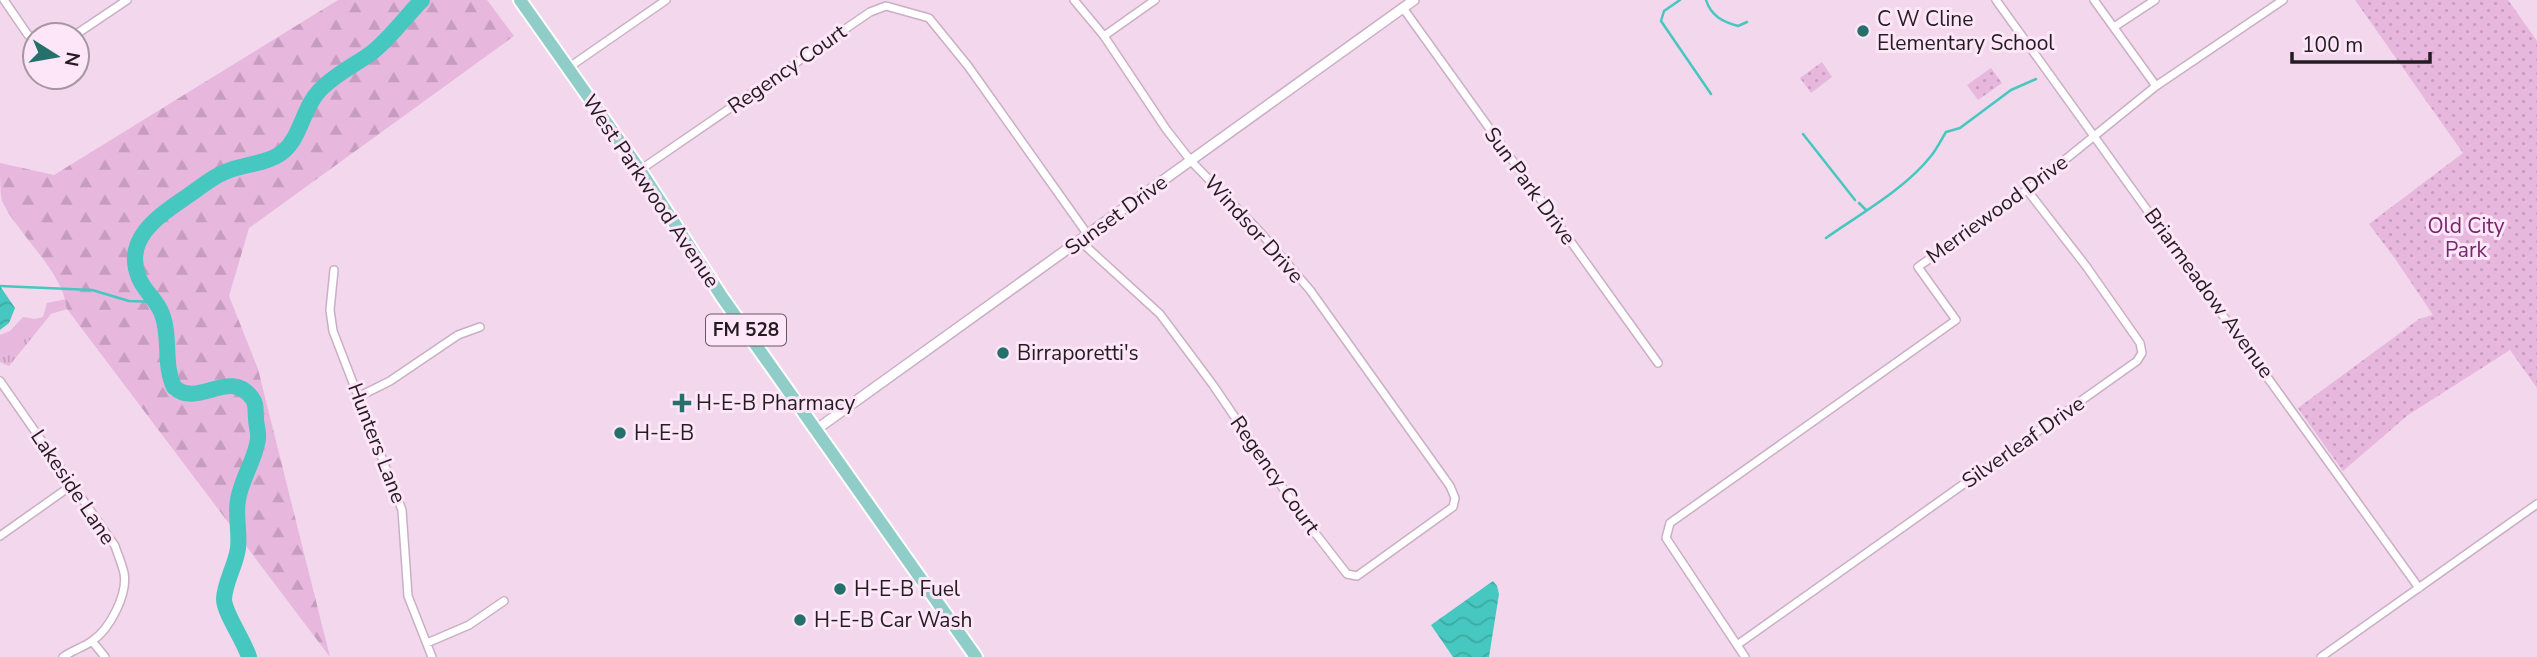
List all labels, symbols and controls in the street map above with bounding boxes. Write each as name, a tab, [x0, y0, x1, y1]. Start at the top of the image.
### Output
place label: C W Cline Elementary School	[1877, 5, 2055, 57]
street label: Regency Court	[722, 17, 852, 120]
north arrow	[21, 21, 91, 91]
scale bar	[2292, 21, 2430, 65]
marker: C W Cline Elementary School	[1855, 23, 1871, 39]
text: 100 m	[2302, 31, 2363, 59]
text: N	[58, 50, 86, 69]
street label: West Parkwood Avenue	[576, 89, 726, 293]
street label: Sun Park Drive	[1478, 121, 1582, 251]
street label: Merriewood Drive	[1921, 148, 2073, 270]
street label: Sunset Drive	[1059, 168, 1173, 262]
street label: Windsor Drive	[1198, 169, 1310, 289]
street label: Briarmeadow Avenue	[2138, 202, 2280, 384]
park label: Old City Park	[2427, 212, 2505, 264]
road number: FM 528	[706, 314, 786, 346]
place label: Birraporetti's	[1017, 339, 1139, 367]
marker: Birraporetti's	[995, 345, 1011, 361]
street label: Hunters Lane	[341, 379, 413, 507]
place label: H-E-B Pharmacy	[696, 389, 855, 417]
street label: Silverleaf Drive	[1956, 389, 2090, 495]
marker: H-E-B Pharmacy	[674, 395, 690, 411]
street label: Regency Court	[1224, 410, 1327, 540]
place label: H-E-B	[634, 419, 694, 447]
street label: Lakeside Lane	[24, 424, 122, 550]
marker: H-E-B	[612, 425, 628, 441]
place label: H-E-B Fuel	[854, 575, 961, 603]
marker: H-E-B Fuel	[832, 581, 848, 597]
place label: H-E-B Car Wash	[814, 606, 973, 634]
marker: H-E-B Car Wash	[792, 612, 808, 628]

